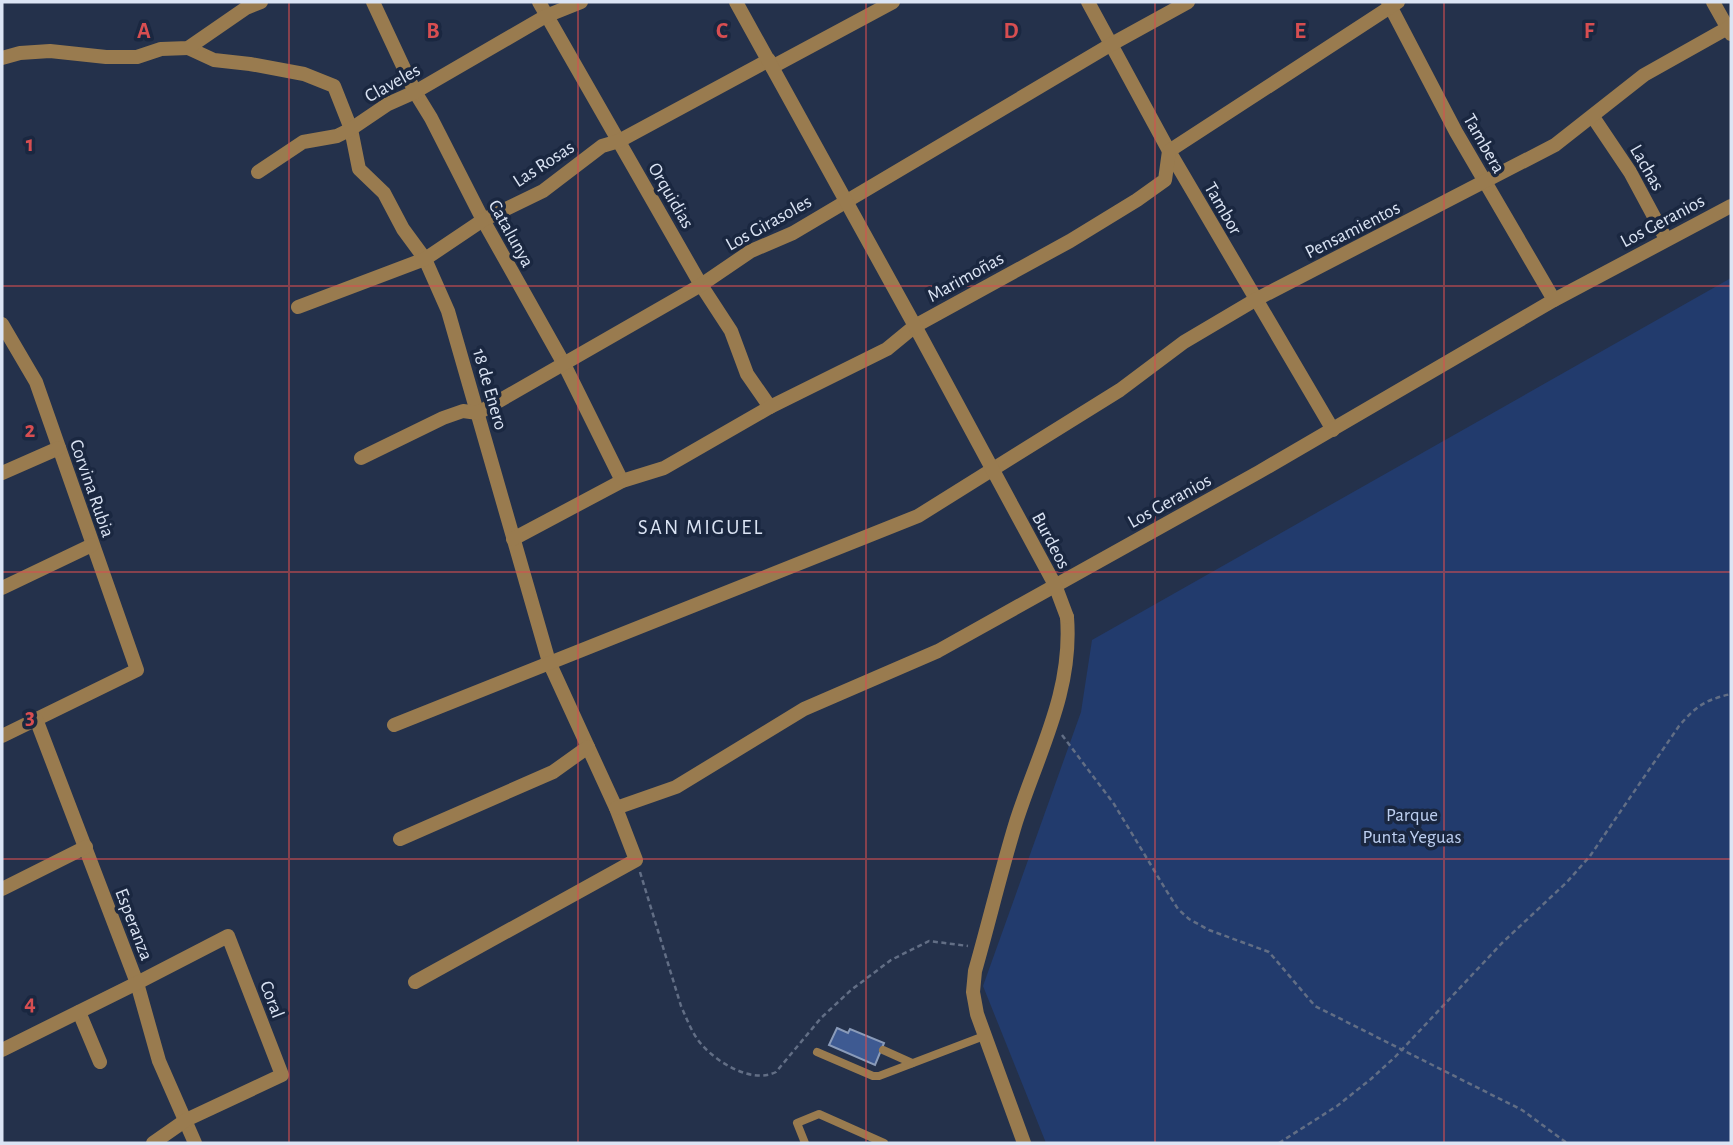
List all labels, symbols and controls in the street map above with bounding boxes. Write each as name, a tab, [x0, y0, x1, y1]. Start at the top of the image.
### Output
text: A	[137, 20, 151, 43]
text: B	[426, 20, 440, 43]
text: C	[716, 20, 728, 43]
text: D	[1003, 20, 1019, 43]
text: E	[1294, 20, 1306, 43]
text: F	[1584, 20, 1595, 43]
street label: Claveles	[362, 60, 424, 106]
street label: Tambera	[1459, 111, 1508, 177]
text: 1	[26, 133, 34, 156]
street label: Las Rosas	[510, 138, 578, 191]
street label: Lachas	[1626, 141, 1667, 194]
street label: Orquidias	[644, 160, 697, 232]
street label: Tambor	[1200, 179, 1245, 238]
street label: Los Geranios	[1618, 191, 1708, 251]
street label: Los Girasoles	[723, 192, 815, 255]
street label: Catalunya	[485, 197, 537, 271]
street label: Pensamientos	[1302, 198, 1403, 262]
street label: Marimoñas	[924, 249, 1007, 306]
street label: 18 de Enero	[469, 347, 510, 432]
text: 2	[25, 419, 36, 442]
street label: Corvina Rubia	[66, 437, 117, 540]
street label: Los Geranios	[1125, 471, 1215, 532]
street label: Burdeos	[1028, 509, 1073, 572]
district label: SAN MIGUEL	[638, 517, 764, 538]
text: 3	[25, 706, 35, 729]
park label: Parque Punta Yeguas	[1362, 806, 1462, 847]
street label: Esperanza	[111, 886, 156, 963]
street label: Coral	[256, 978, 287, 1021]
text: 4	[24, 992, 36, 1015]

